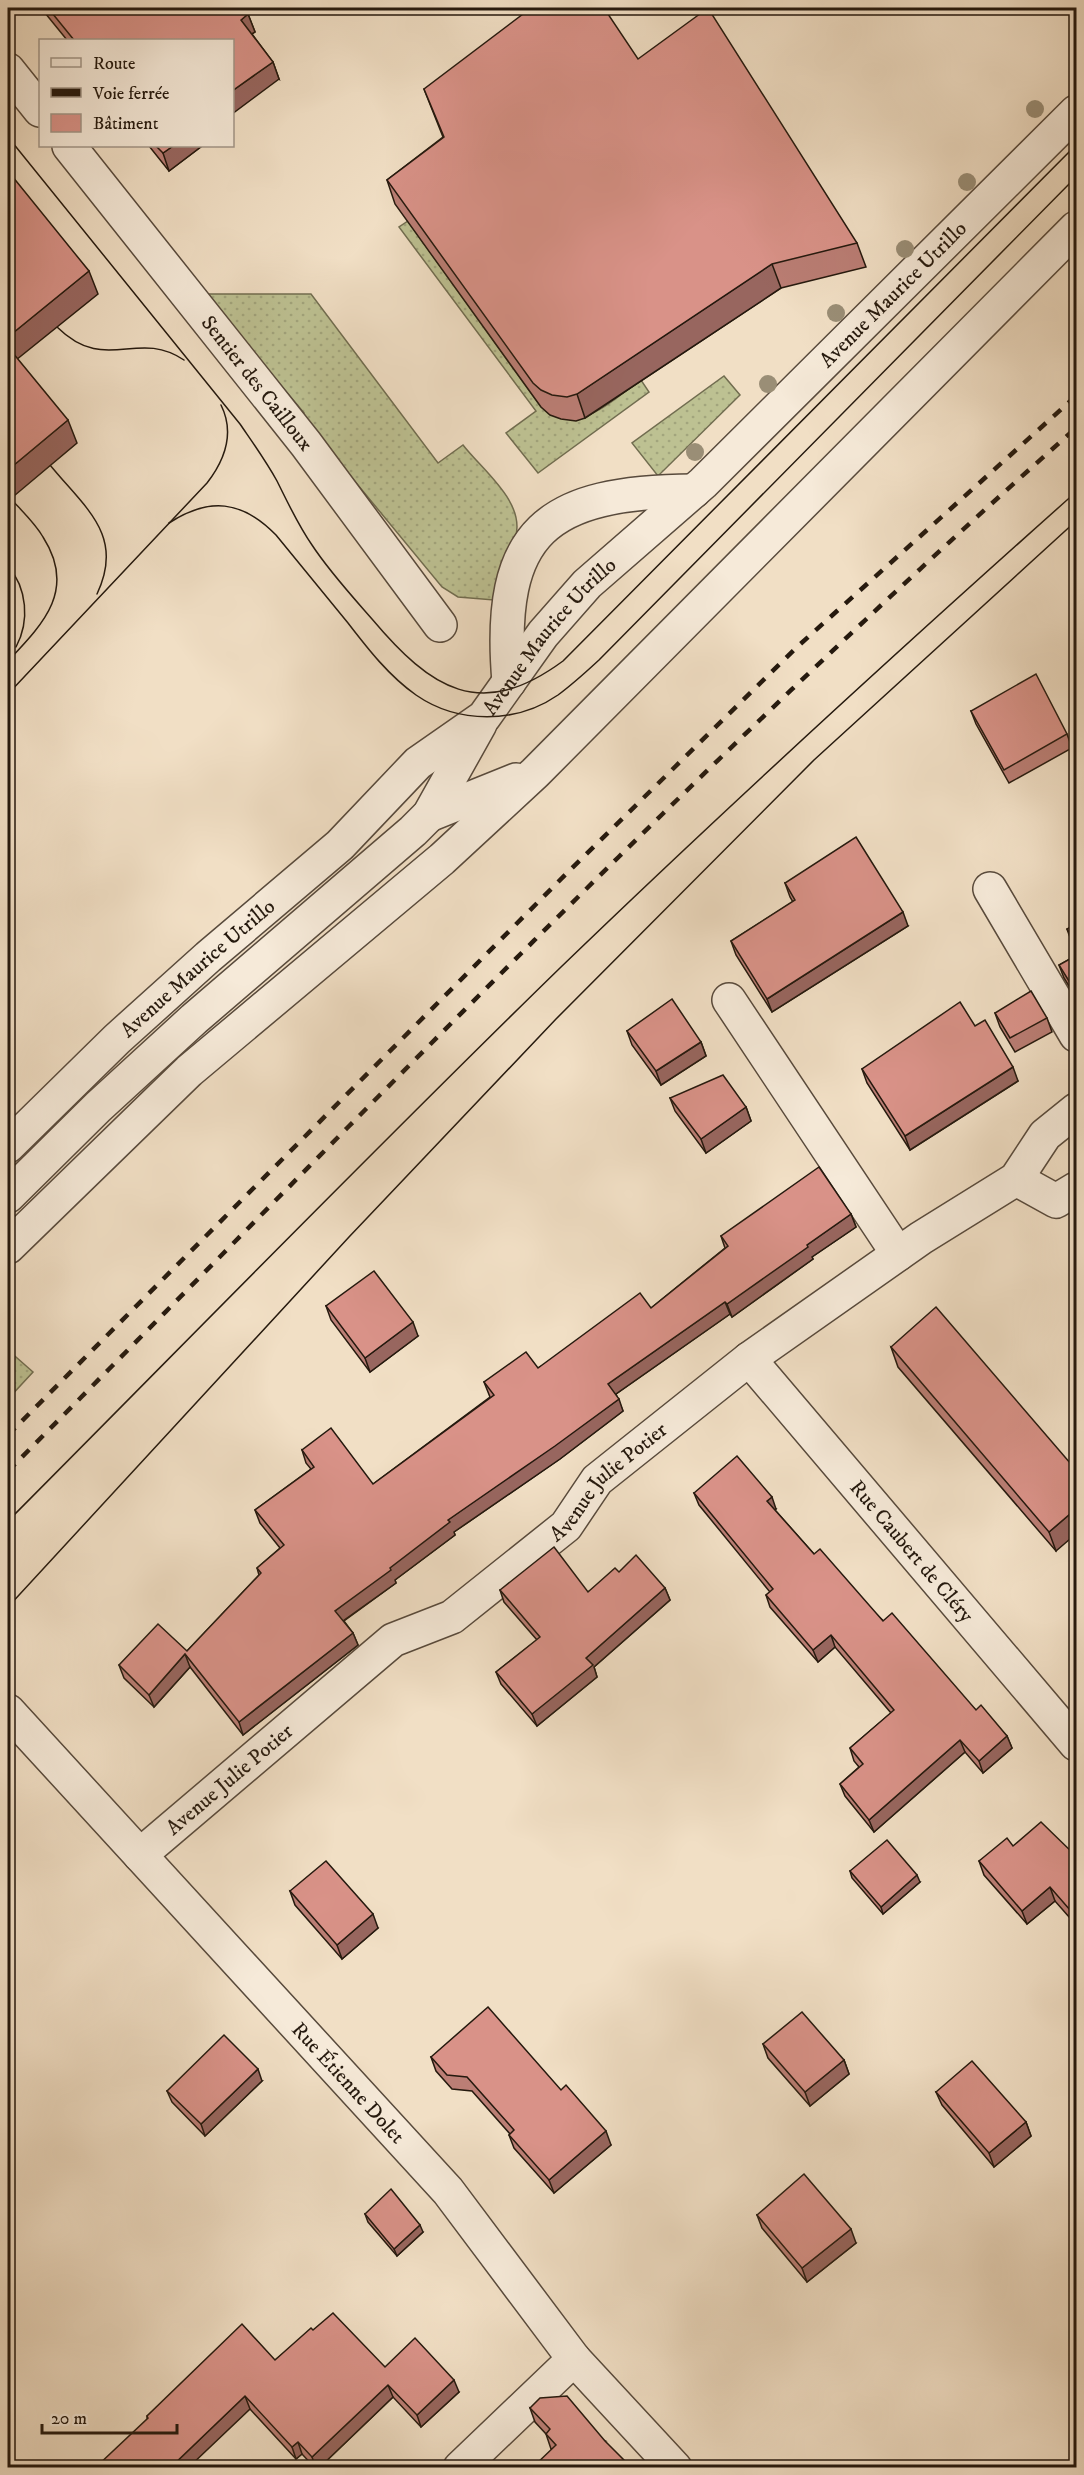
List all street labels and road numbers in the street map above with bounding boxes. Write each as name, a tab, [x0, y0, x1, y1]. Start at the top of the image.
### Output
street label: Avenue Maurice Utrillo	[814, 216, 973, 374]
street label: Sentier des Cailloux	[195, 311, 319, 457]
street label: Avenue Maurice Utrillo	[477, 552, 622, 721]
street label: Avenue Maurice Utrillo	[115, 894, 281, 1044]
street label: Avenue Julie Potier	[545, 1417, 673, 1548]
street label: Rue Caubert de Cléry	[844, 1475, 980, 1629]
street label: Avenue Julie Potier	[161, 1719, 299, 1841]
street label: Rue Étienne Dolet	[286, 2017, 410, 2150]

